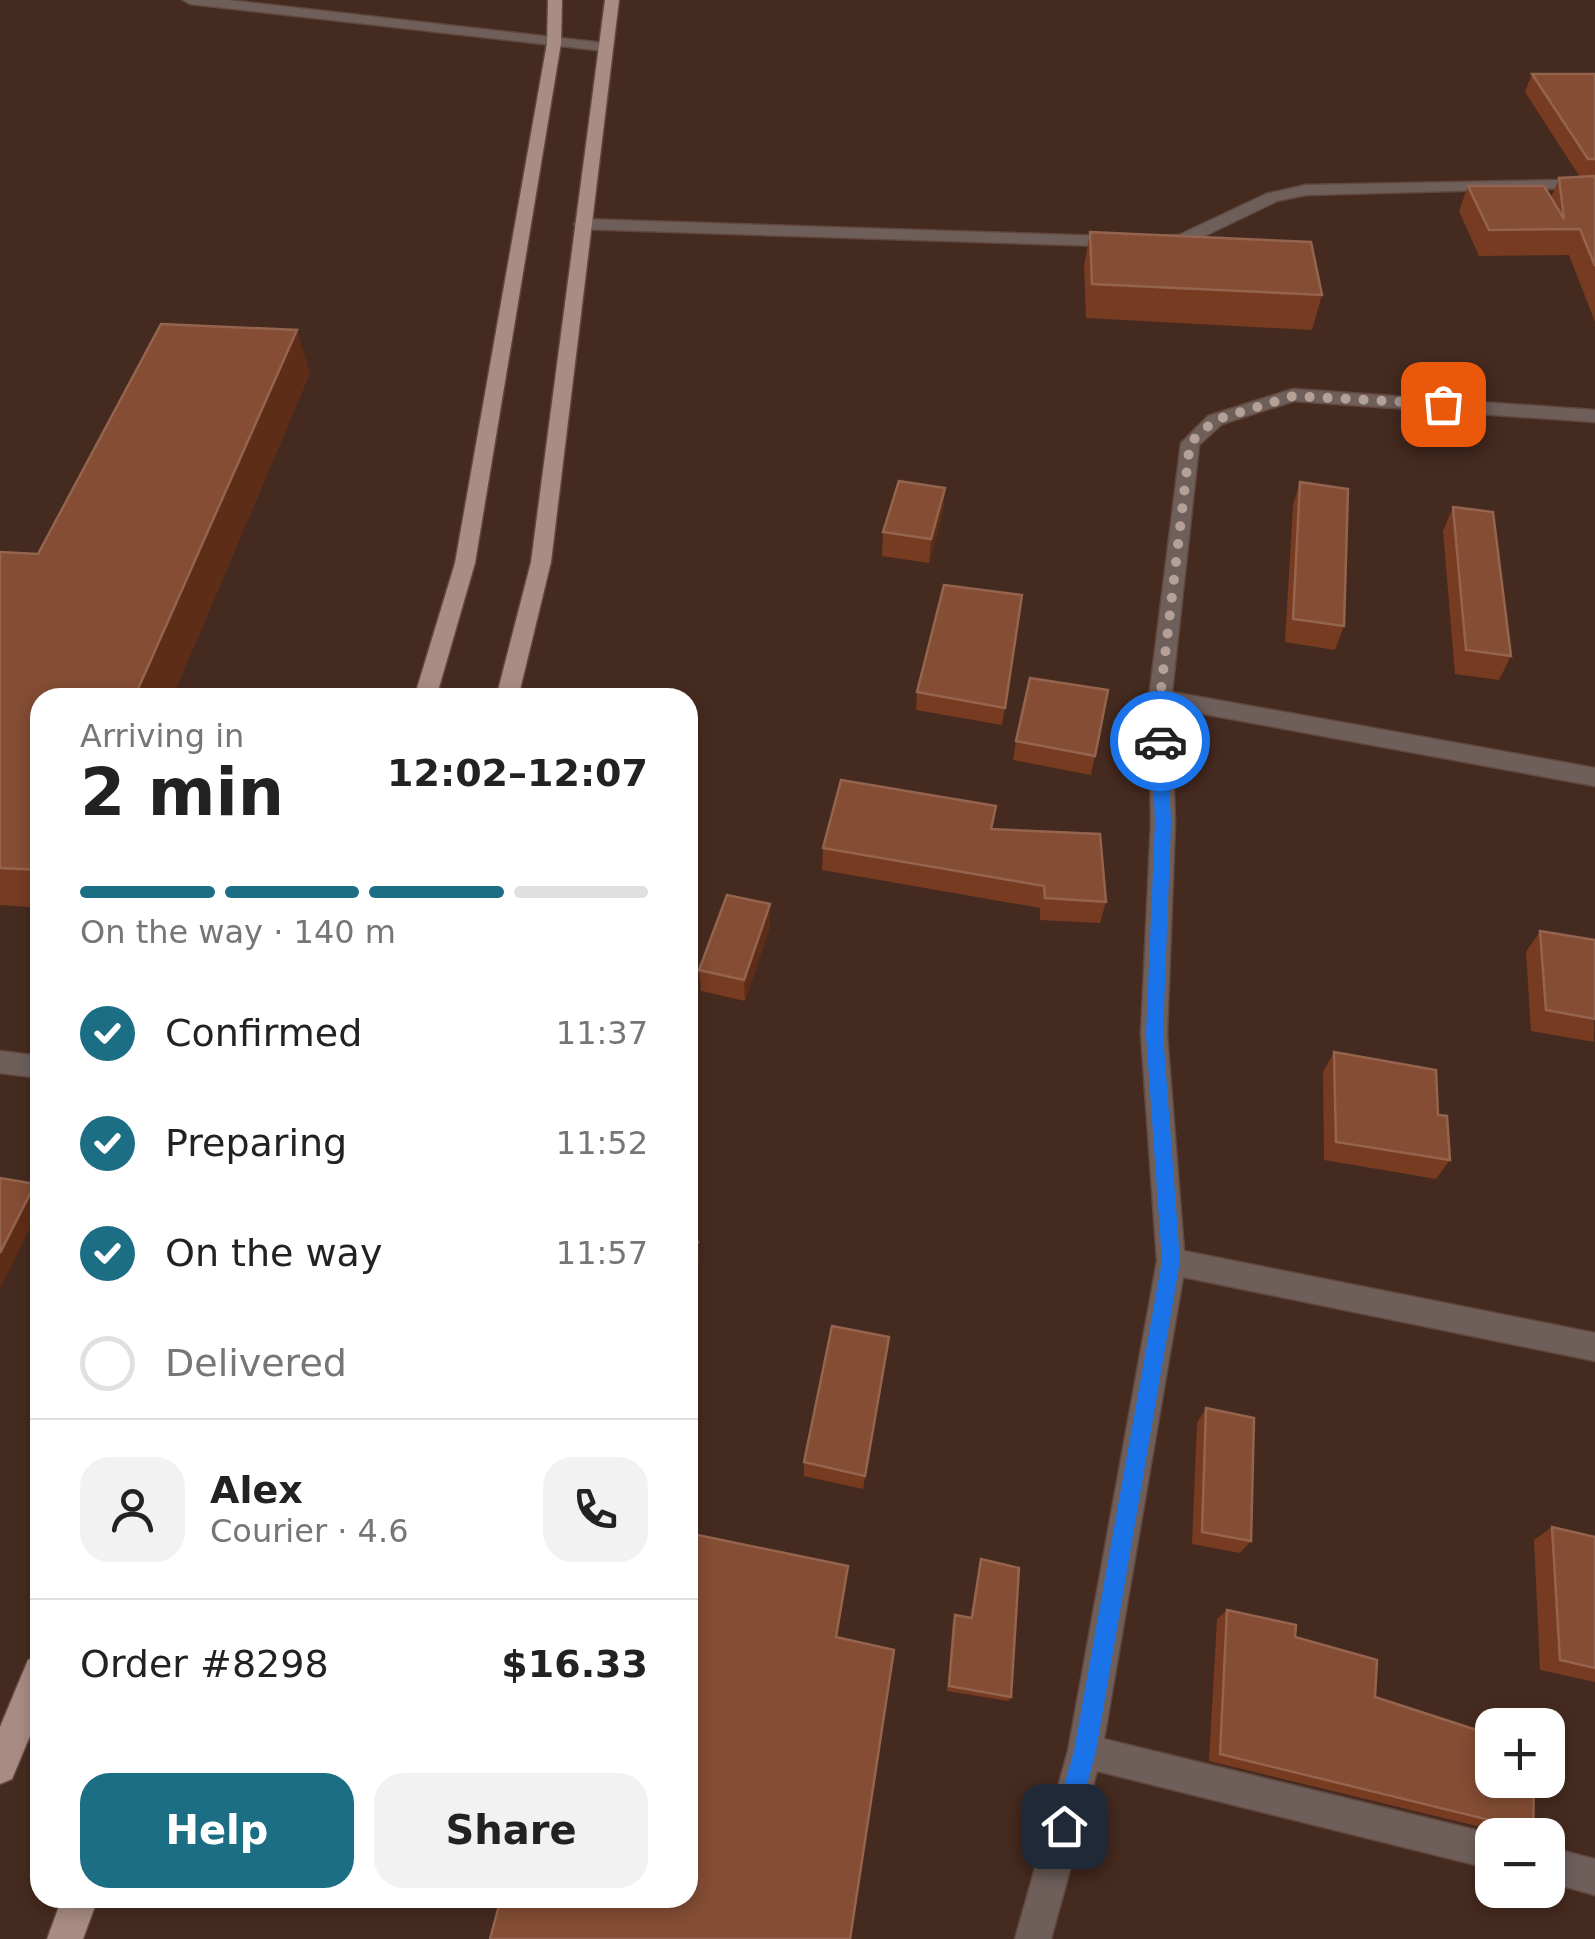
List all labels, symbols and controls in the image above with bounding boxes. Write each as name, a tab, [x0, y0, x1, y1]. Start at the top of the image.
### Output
pin	[1401, 362, 1486, 447]
icon: bag	[1416, 377, 1471, 432]
courier	[1110, 691, 1210, 791]
icon: car	[1133, 714, 1188, 769]
text: Arriving in	[80, 717, 244, 755]
text: 12:02–12:07	[387, 751, 648, 795]
text: 2 min	[80, 755, 284, 830]
text: On the way · 140 m	[80, 913, 396, 951]
icon: check	[80, 1006, 135, 1061]
text: Confirmed	[165, 1011, 362, 1055]
text: 11:37	[556, 1014, 648, 1052]
icon: check	[80, 1116, 135, 1171]
text: Preparing	[165, 1121, 347, 1165]
text: 11:52	[556, 1124, 648, 1162]
icon: check	[80, 1226, 135, 1281]
text: On the way	[165, 1231, 382, 1275]
text: 11:57	[556, 1234, 648, 1272]
text: Delivered	[165, 1341, 347, 1385]
button: person	[80, 1457, 185, 1562]
button: phone	[543, 1457, 648, 1562]
text: Alex	[210, 1468, 303, 1512]
text: Courier · 4.6	[210, 1512, 409, 1550]
text: Order #8298	[80, 1642, 329, 1686]
text: $16.33	[501, 1642, 648, 1686]
map controls	[1475, 1708, 1565, 1908]
button: +	[1475, 1708, 1565, 1798]
button: Help	[80, 1773, 354, 1888]
button: Share	[374, 1773, 648, 1888]
pin	[1022, 1784, 1107, 1869]
icon: home	[1037, 1799, 1092, 1854]
button: −	[1475, 1818, 1565, 1908]

